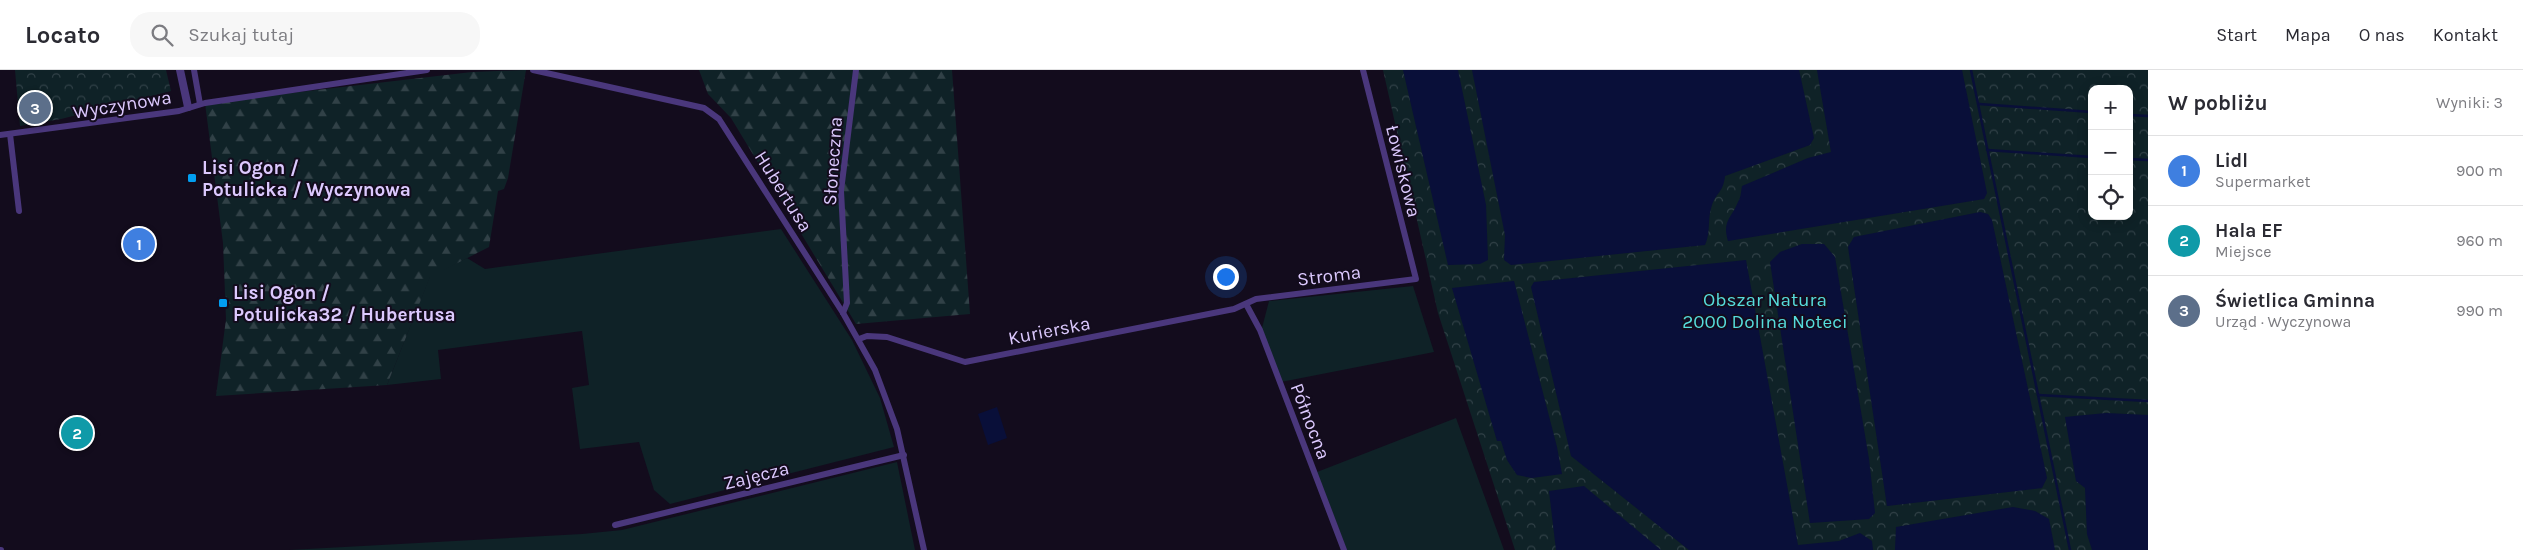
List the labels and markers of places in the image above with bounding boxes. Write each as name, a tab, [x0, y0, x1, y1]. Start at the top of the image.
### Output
pin: 3	[19, 89, 51, 127]
place label: Lisi Ogon / Potulicka / Wyczynowa	[202, 157, 411, 201]
marker: Lisi Ogon / Potulicka / Wyczynowa	[186, 172, 198, 184]
pin: 1	[123, 225, 155, 263]
place label: Lisi Ogon / Potulicka32 / Hubertusa	[233, 282, 456, 326]
marker: Lisi Ogon / Potulicka32 / Hubertusa	[217, 297, 229, 309]
pin: 2	[61, 414, 93, 452]

